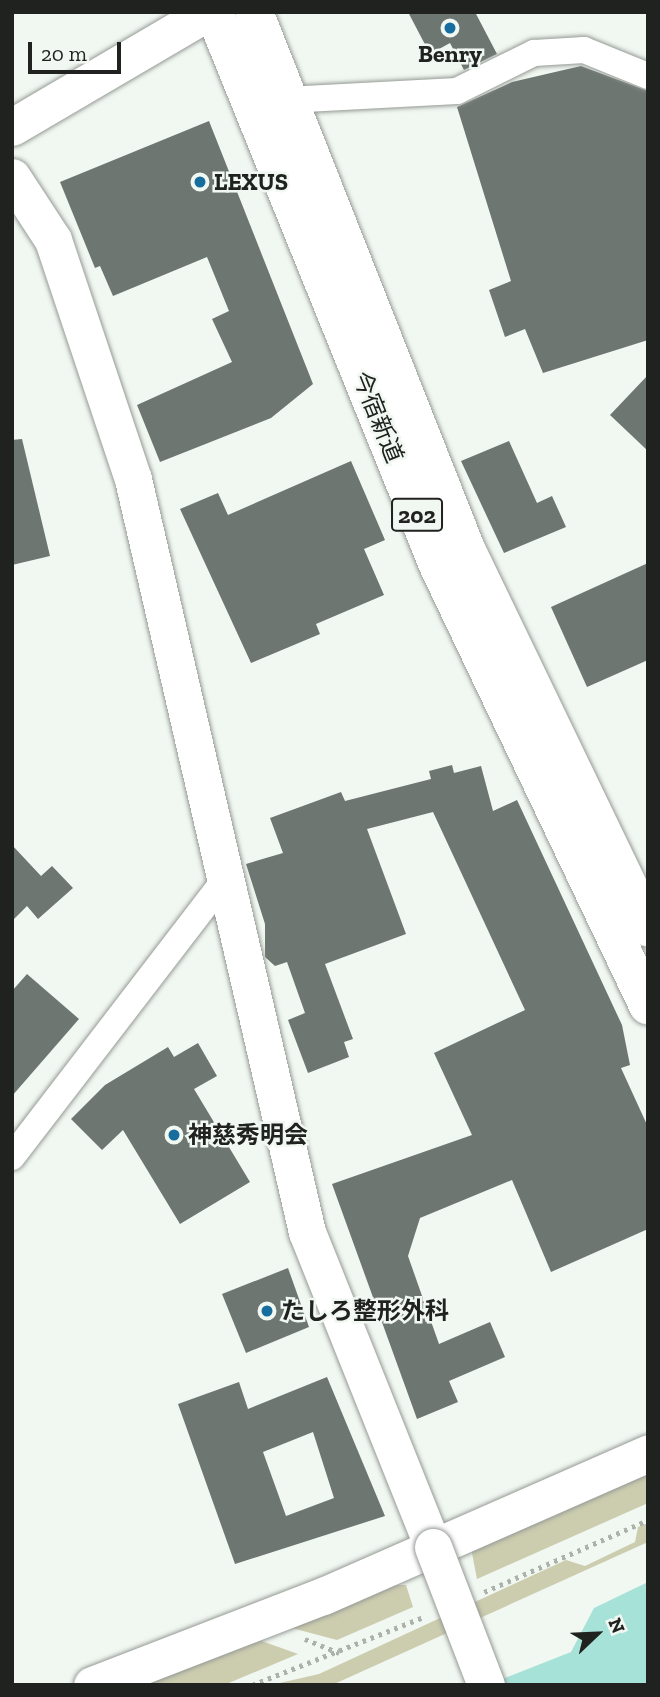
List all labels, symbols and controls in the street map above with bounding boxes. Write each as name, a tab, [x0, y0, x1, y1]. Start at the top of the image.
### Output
marker: Benry	[442, 20, 458, 36]
scale bar	[32, 28, 124, 72]
place label: Benry	[418, 40, 482, 68]
text: 20 m	[41, 41, 87, 66]
place label: LEXUS	[214, 168, 288, 196]
marker: LEXUS	[192, 174, 208, 190]
street label: 今宿新道	[347, 367, 409, 467]
road number: 202	[391, 495, 443, 534]
place label: 神慈秀明会	[188, 1121, 308, 1149]
marker: 神慈秀明会	[166, 1127, 182, 1143]
place label: たしろ整形外科	[281, 1297, 449, 1325]
marker: たしろ整形外科	[259, 1303, 275, 1319]
north arrow	[562, 1599, 632, 1669]
text: N	[603, 1614, 630, 1637]

